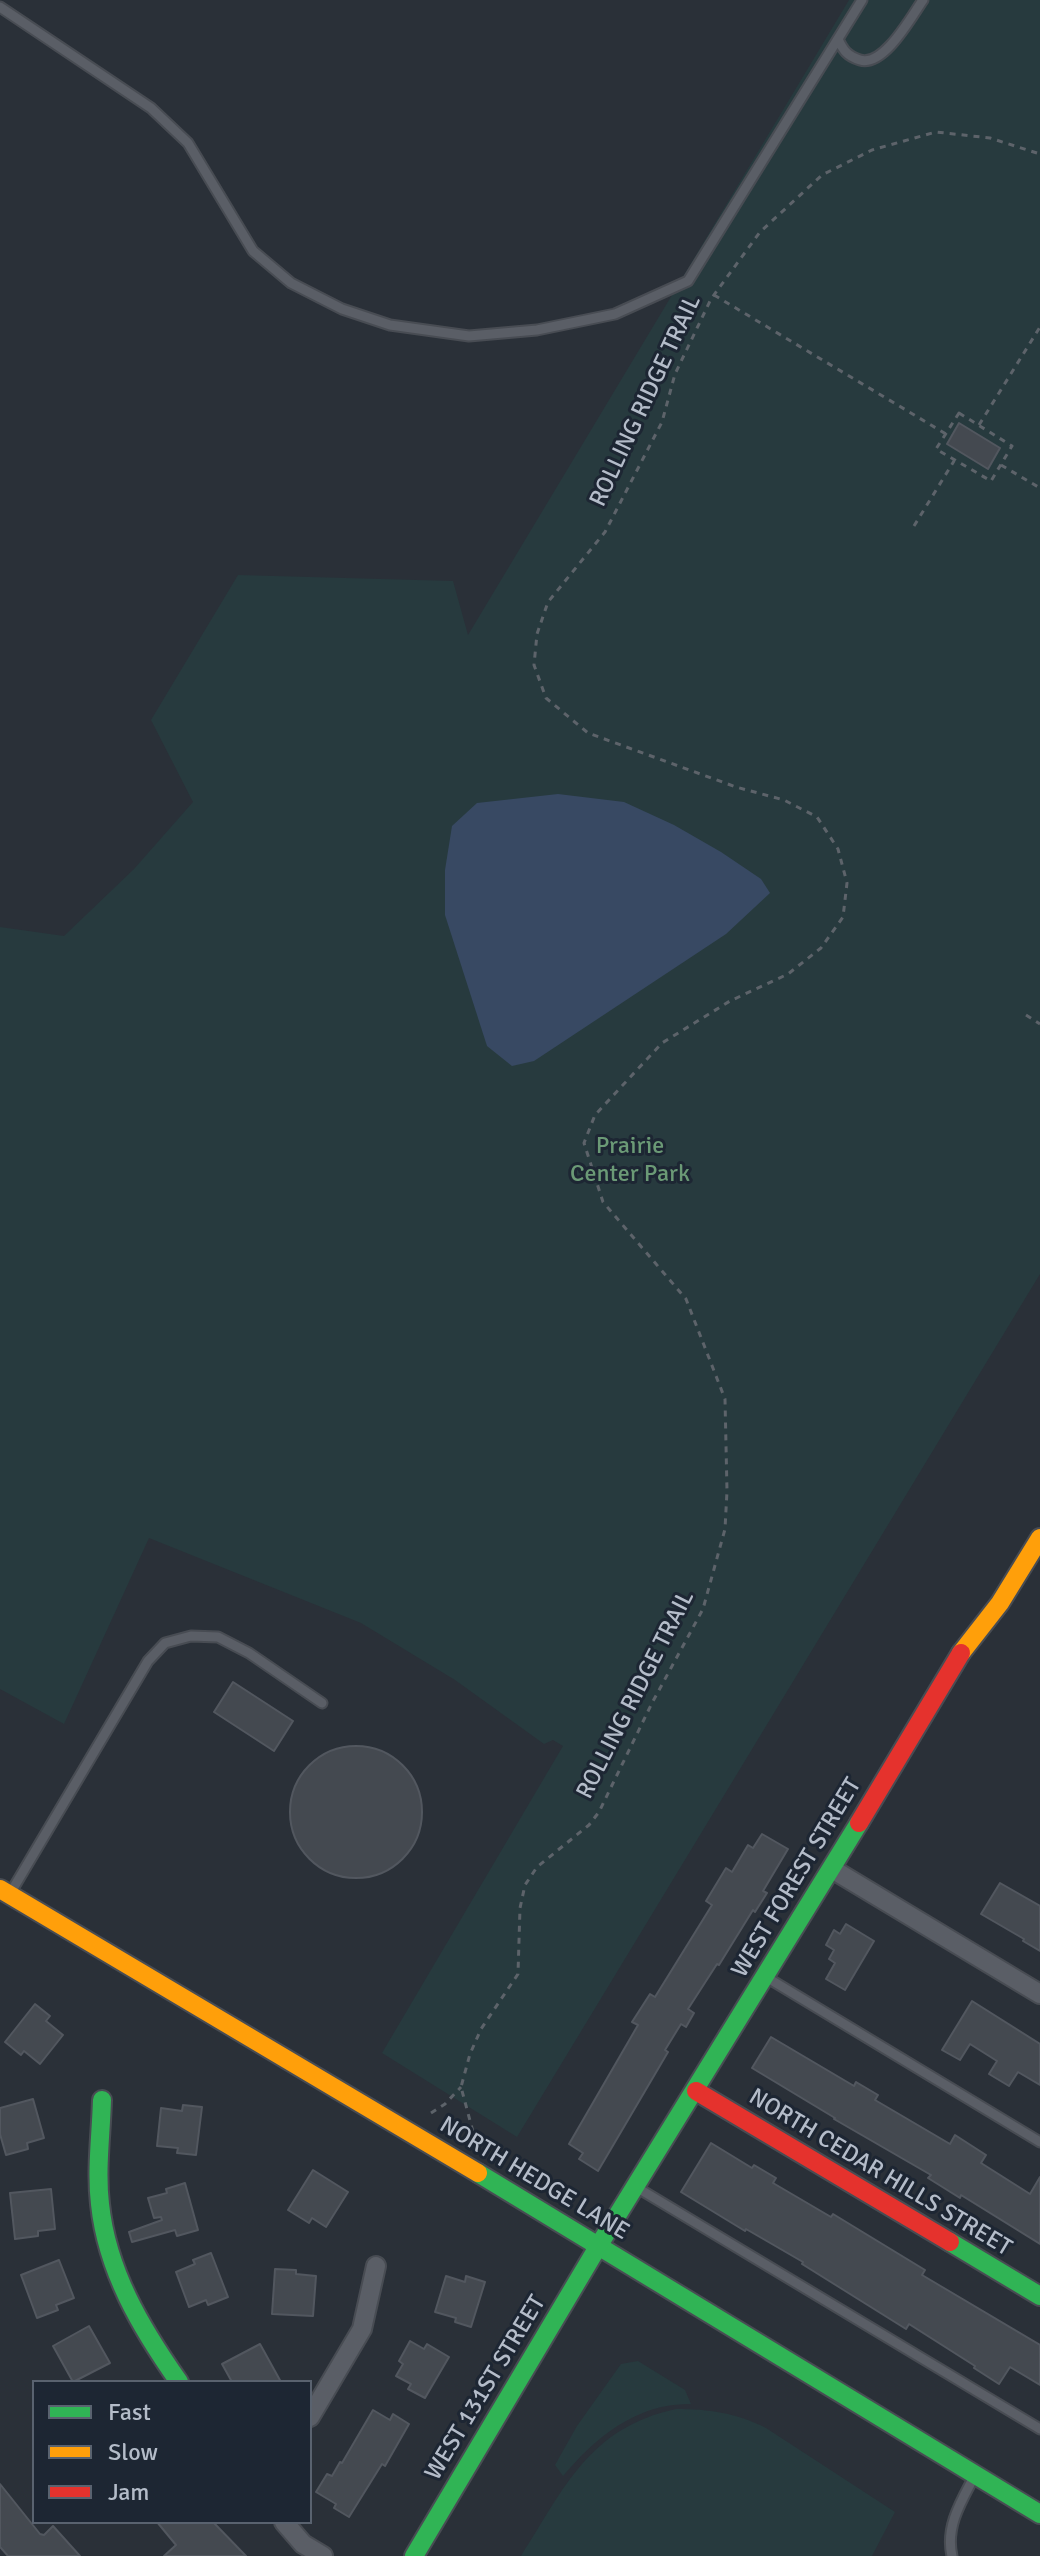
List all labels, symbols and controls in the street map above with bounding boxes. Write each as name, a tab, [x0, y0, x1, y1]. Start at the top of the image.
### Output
street label: ROLLING RIDGE TRAIL	[584, 291, 708, 511]
park label: Prairie Center Park	[570, 1133, 690, 1189]
street label: ROLLING RIDGE TRAIL	[571, 1586, 701, 1804]
street label: WEST FOREST STREET	[726, 1773, 868, 1983]
street label: NORTH CEDAR HILLS STREET	[743, 2083, 1017, 2263]
street label: NORTH HEDGE LANE	[434, 2111, 634, 2247]
street label: WEST 131ST STREET	[419, 2290, 553, 2486]
legend	[32, 2380, 312, 2524]
text: Fast	[108, 2397, 151, 2427]
text: Slow	[108, 2437, 158, 2467]
text: Jam	[108, 2477, 149, 2507]

